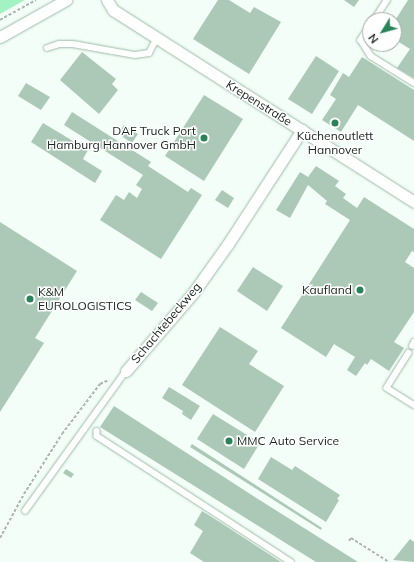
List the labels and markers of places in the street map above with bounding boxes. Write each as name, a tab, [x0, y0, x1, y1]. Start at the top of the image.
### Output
marker: Küchenoutlett Hannover	[330, 118, 340, 128]
place label: DAF Truck Port Hamburg Hannover GmbH	[47, 124, 196, 152]
place label: Küchenoutlett Hannover	[297, 129, 373, 157]
marker: DAF Truck Port Hamburg Hannover GmbH	[199, 133, 209, 143]
place label: Kaufland	[302, 283, 352, 297]
place label: K&M EUROLOGISTICS	[38, 285, 132, 313]
marker: Kaufland	[355, 285, 365, 295]
marker: K&M EUROLOGISTICS	[25, 294, 35, 304]
place label: MMC Auto Service	[237, 434, 339, 448]
marker: MMC Auto Service	[224, 436, 234, 446]

